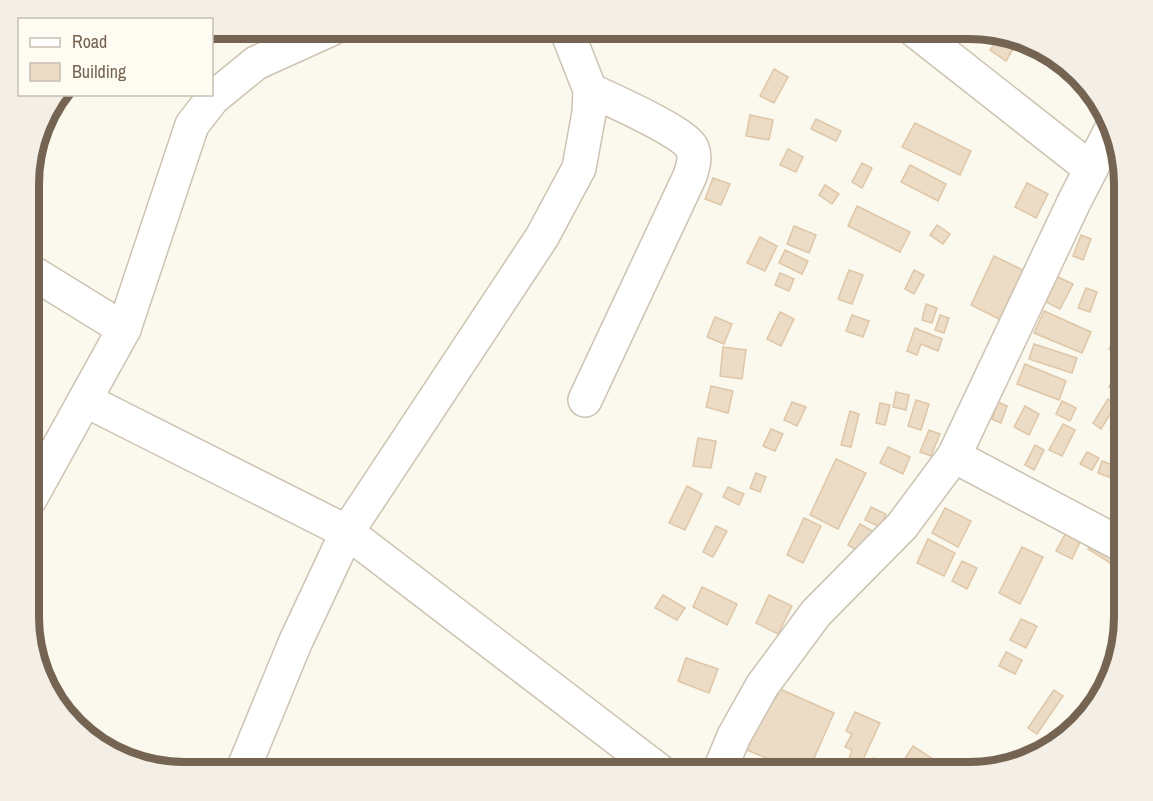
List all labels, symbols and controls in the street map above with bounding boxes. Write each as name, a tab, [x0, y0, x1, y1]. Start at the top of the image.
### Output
legend	[18, 18, 213, 96]
text: Road	[72, 29, 107, 54]
text: Building	[72, 59, 127, 84]

